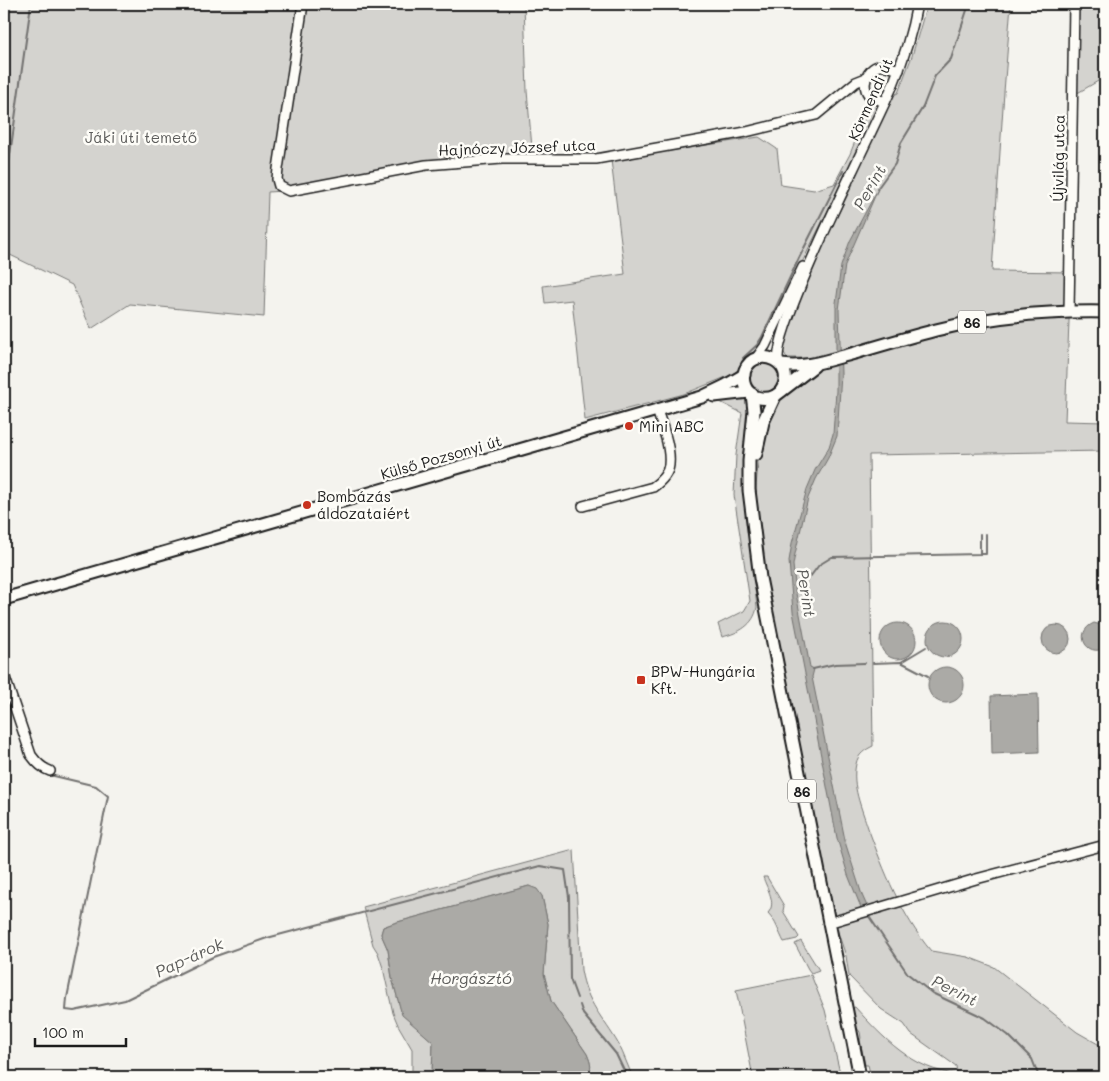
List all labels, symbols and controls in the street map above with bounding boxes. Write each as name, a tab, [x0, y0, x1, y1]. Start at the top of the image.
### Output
street label: Körmendi út	[843, 54, 897, 144]
street label: Újvilág utca	[1047, 114, 1069, 202]
park label: Jáki úti temető	[85, 127, 197, 147]
street label: Hajnóczy József utca	[438, 134, 596, 160]
water label: Perint	[848, 161, 890, 213]
road number: 86	[958, 311, 986, 334]
place label: Mini ABC	[639, 416, 704, 436]
marker: Mini ABC	[623, 420, 635, 432]
street label: Külső Pozsonyi út	[378, 430, 504, 484]
place label: Bombázás áldozataiért	[317, 486, 410, 523]
marker: Bombázás áldozataiért	[301, 499, 313, 511]
water label: Perint	[793, 567, 821, 619]
place label: BPW-Hungária Kft.	[651, 661, 756, 698]
marker: BPW-Hungária Kft.	[635, 674, 647, 686]
road number: 86	[788, 779, 816, 802]
water label: Pap-árok	[152, 932, 227, 981]
water label: Horgásztó	[430, 967, 512, 988]
water label: Perint	[929, 970, 981, 1010]
scale bar	[35, 1016, 126, 1048]
text: 100 m	[42, 1022, 84, 1042]

